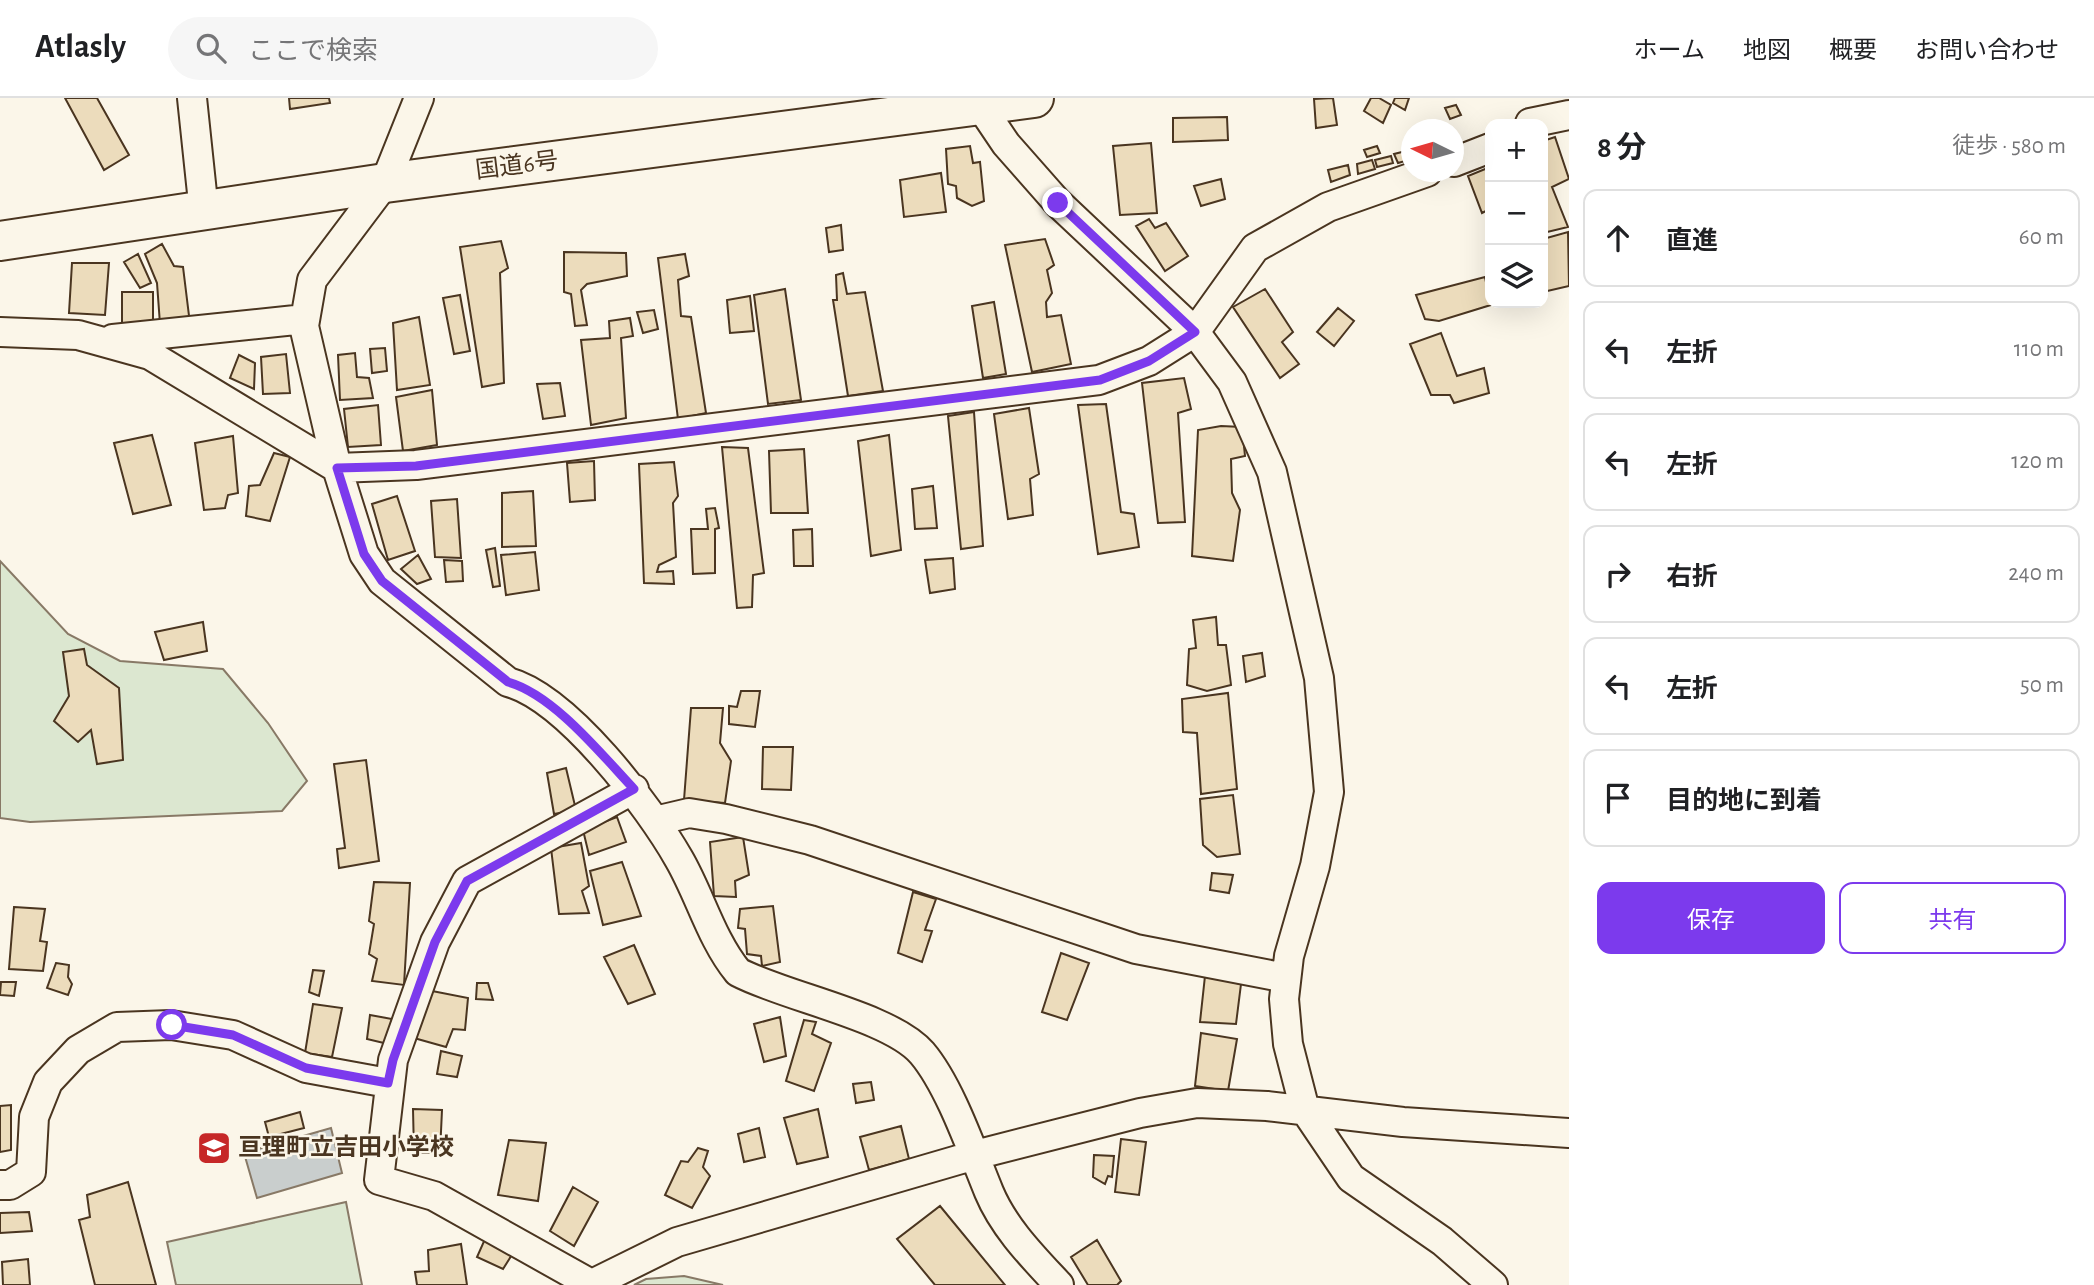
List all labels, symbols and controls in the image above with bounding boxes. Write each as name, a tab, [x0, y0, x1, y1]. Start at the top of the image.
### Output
search box	[168, 17, 658, 80]
icon: search	[192, 29, 230, 67]
text: Atlasly	[35, 31, 126, 64]
text: ここで検索	[248, 38, 378, 64]
text: ホーム	[1634, 39, 1705, 63]
text: 地図	[1743, 39, 1791, 63]
text: 概要	[1829, 39, 1877, 63]
text: お問い合わせ	[1915, 39, 2059, 63]
north arrow	[1401, 119, 1464, 182]
map controls	[1485, 119, 1548, 308]
button: +	[1485, 119, 1548, 182]
text: 8 分	[1597, 133, 1646, 163]
text: 徒歩 · 580 m	[1952, 135, 2066, 158]
street label: 国道6号	[474, 147, 560, 183]
button: −	[1485, 182, 1548, 245]
route end	[1042, 187, 1073, 218]
icon: ahead	[1599, 219, 1637, 257]
text: 60 m	[2019, 226, 2064, 249]
text: 直進	[1666, 228, 1718, 254]
button: layers	[1485, 245, 1548, 308]
icon: left	[1599, 331, 1637, 369]
text: 110 m	[2014, 338, 2064, 361]
text: 左折	[1666, 340, 1718, 366]
icon: left	[1599, 443, 1637, 481]
text: 120 m	[2011, 450, 2064, 473]
text: 左折	[1666, 452, 1718, 478]
icon: right	[1599, 555, 1637, 593]
text: 240 m	[2008, 562, 2064, 585]
text: 右折	[1666, 564, 1718, 590]
icon: left	[1599, 667, 1637, 705]
text: 50 m	[2020, 674, 2064, 697]
text: 左折	[1666, 676, 1718, 702]
icon: arrive	[1599, 779, 1637, 817]
text: 目的地に到着	[1666, 788, 1822, 814]
button: 保存	[1597, 882, 1825, 954]
button: 共有	[1839, 882, 2066, 954]
route start	[156, 1009, 187, 1040]
school or university icon: 亘理町立吉田小学校	[195, 1129, 233, 1167]
place label: 亘理町立吉田小学校	[238, 1134, 454, 1160]

